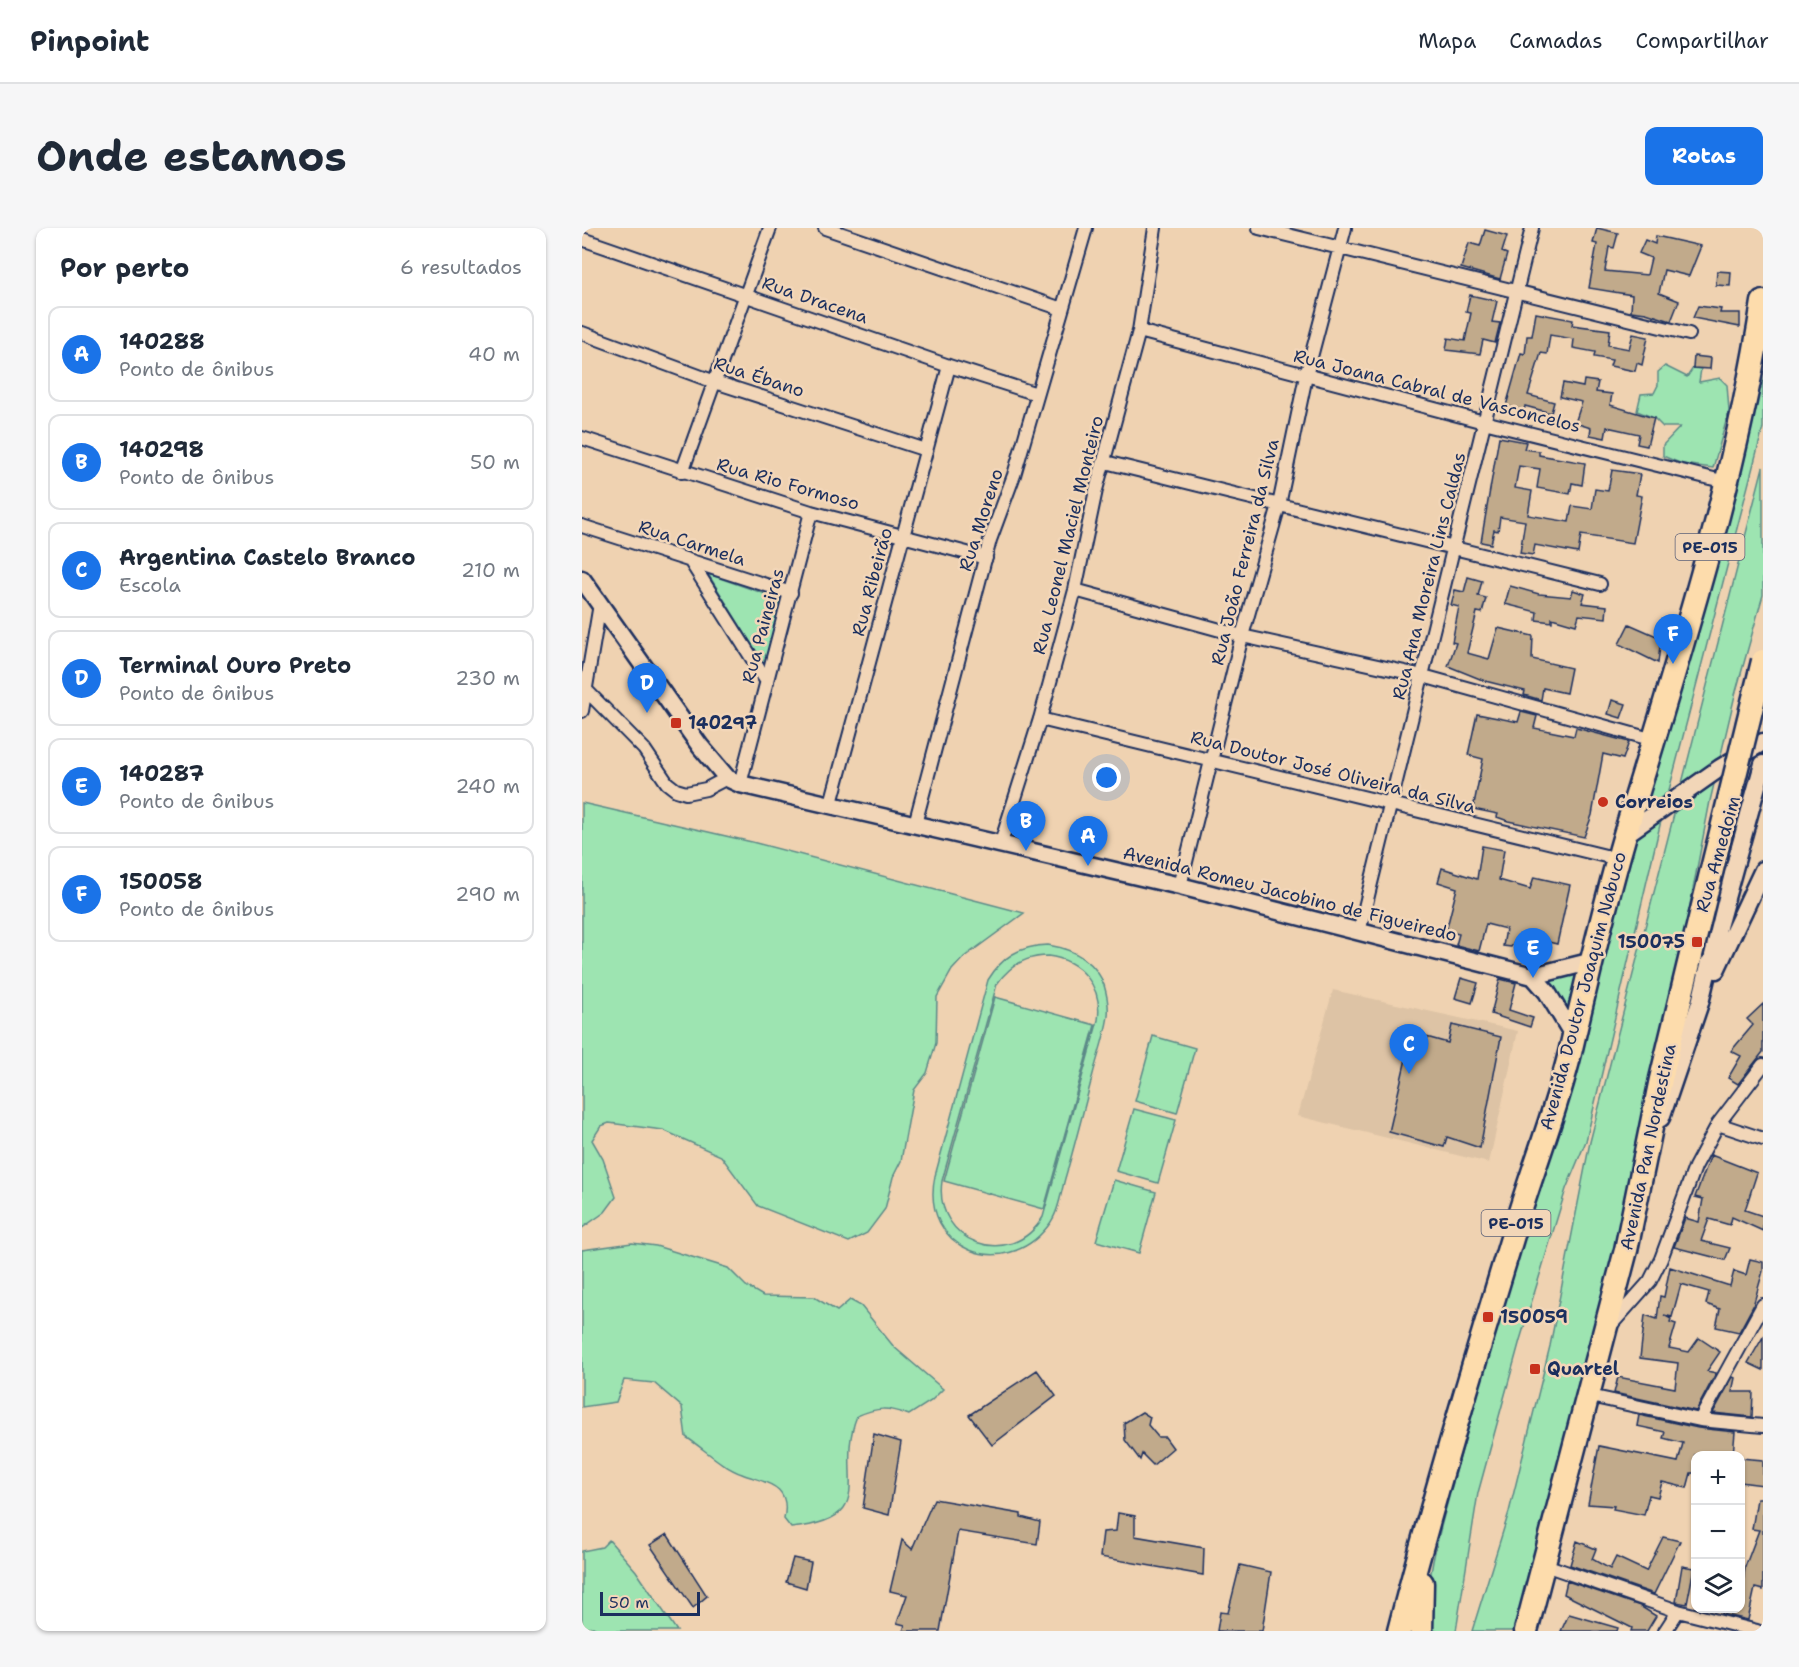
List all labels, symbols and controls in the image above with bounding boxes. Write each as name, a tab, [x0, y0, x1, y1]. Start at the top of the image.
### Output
text: Pinpoint	[30, 22, 149, 60]
text: Mapa	[1418, 27, 1476, 55]
text: Camadas	[1509, 27, 1603, 55]
text: Compartilhar	[1636, 27, 1769, 55]
button: Rotas	[1645, 127, 1763, 185]
text: Onde estamos	[36, 128, 347, 184]
text: Por perto	[60, 250, 189, 285]
text: 6 resultados	[400, 254, 522, 280]
street label: Rua Dracena	[759, 271, 871, 329]
text: 140288	[119, 327, 205, 356]
text: A	[74, 341, 89, 367]
text: 40 m	[468, 341, 520, 367]
street label: Rua Joana Cabral de Vasconcelos	[1291, 344, 1583, 438]
street label: Rua Ébano	[711, 351, 807, 403]
text: Ponto de ônibus	[119, 356, 274, 382]
street label: Rua Leonel Maciel Monteiro	[1027, 413, 1109, 657]
text: 140298	[119, 435, 204, 464]
street label: Rua João Ferreira da Silva	[1205, 436, 1285, 668]
text: B	[75, 449, 88, 475]
text: 50 m	[470, 449, 520, 475]
street label: Rua Ana Moreira Lins Caldas	[1387, 450, 1471, 702]
street label: Rua Rio Formoso	[714, 452, 862, 516]
text: Ponto de ônibus	[119, 464, 274, 490]
street label: Rua Moreno	[953, 466, 1009, 574]
street label: Rua Carmela	[635, 514, 749, 572]
street label: Rua Ribeirão	[846, 525, 898, 639]
road number: PE-015	[1676, 534, 1744, 560]
text: Argentina Castelo Branco	[119, 543, 415, 572]
text: C	[75, 557, 88, 583]
text: 210 m	[461, 557, 520, 583]
street label: Rua Paineiras	[736, 566, 790, 686]
text: Escola	[119, 572, 181, 598]
pin: F	[1654, 614, 1692, 664]
text: Terminal Ouro Preto	[119, 651, 351, 680]
pin: D	[628, 664, 666, 713]
text: D	[74, 665, 89, 691]
text: 230 m	[455, 665, 520, 691]
text: Ponto de ônibus	[119, 680, 274, 706]
place label: 140297	[688, 711, 757, 735]
marker: 140297	[669, 716, 683, 730]
street label: Rua Doutor José Oliveira da Silva	[1188, 725, 1478, 819]
text: 140287	[119, 759, 204, 788]
your location	[1092, 763, 1121, 792]
text: E	[75, 773, 88, 799]
text: 240 m	[455, 773, 520, 799]
text: Ponto de ônibus	[119, 788, 274, 814]
place label: Correios	[1615, 790, 1693, 814]
street label: Rua Amedoim	[1690, 793, 1746, 915]
marker: Correios	[1596, 795, 1610, 809]
pin: B	[1006, 802, 1046, 851]
pin: A	[1068, 816, 1108, 866]
street label: Avenida Romeu Jacobino de Figueiredo	[1120, 841, 1460, 947]
street label: Avenida Doutor Joaquim Nabuco	[1534, 849, 1632, 1133]
text: 150058	[119, 867, 202, 896]
text: F	[76, 881, 87, 907]
text: 290 m	[455, 881, 520, 907]
text: Ponto de ônibus	[119, 896, 274, 922]
pin: E	[1514, 928, 1552, 978]
place label: 150075	[1618, 930, 1685, 954]
marker: 150075	[1690, 935, 1704, 949]
pin: C	[1390, 1024, 1428, 1074]
street label: Avenida Pan Nordestina	[1614, 1041, 1682, 1253]
road number: PE-015	[1482, 1210, 1550, 1236]
place label: 150059	[1500, 1305, 1568, 1329]
marker: 150059	[1481, 1310, 1495, 1324]
place label: Quartel	[1547, 1357, 1619, 1381]
marker: Quartel	[1528, 1362, 1542, 1376]
map controls	[1691, 1451, 1745, 1613]
button: +	[1691, 1451, 1745, 1505]
button: −	[1691, 1505, 1745, 1559]
button: layers	[1691, 1559, 1745, 1613]
scale bar	[600, 1589, 700, 1616]
text: 50 m	[609, 1592, 649, 1613]

